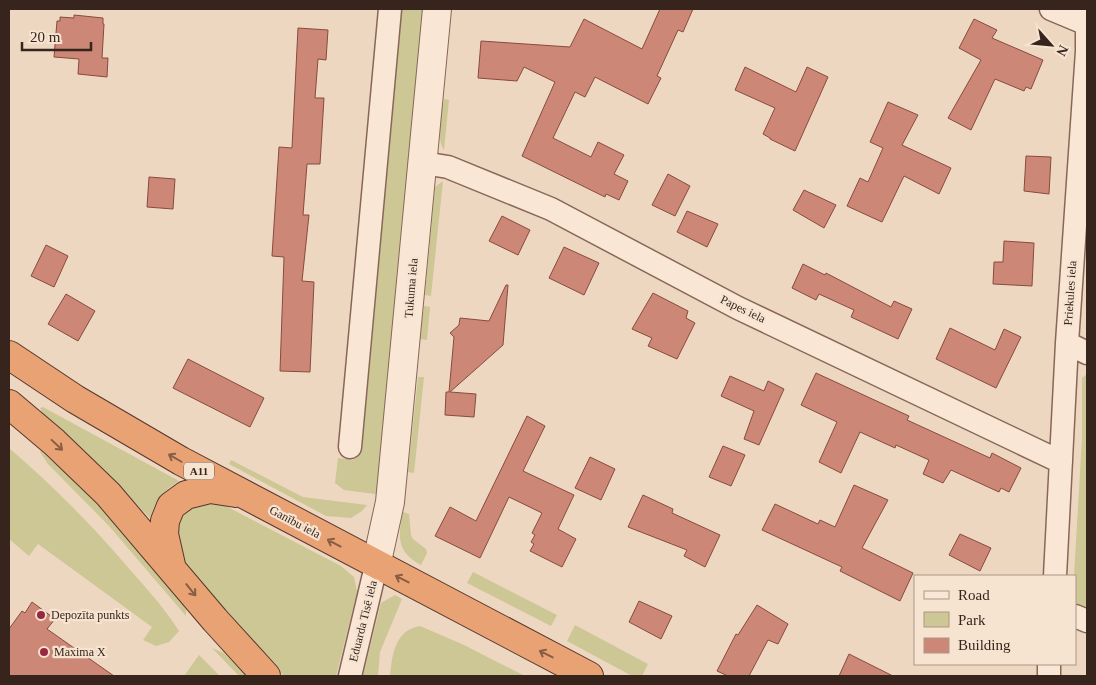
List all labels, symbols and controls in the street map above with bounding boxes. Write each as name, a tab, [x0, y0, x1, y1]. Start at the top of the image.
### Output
scale bar	[22, 20, 91, 52]
north arrow	[1026, 20, 1076, 70]
text: 20 m	[30, 29, 61, 45]
text: N	[1053, 43, 1071, 59]
street label: Tukuma iela	[401, 257, 421, 318]
street label: Priekules iela	[1061, 259, 1079, 326]
street label: Papes iela	[718, 292, 768, 326]
one-way arrow	[51, 439, 64, 451]
one-way arrow	[168, 452, 182, 462]
road number: A11	[184, 462, 214, 480]
street label: Ganību iela	[267, 503, 323, 542]
one-way arrow	[327, 537, 341, 547]
one-way arrow	[395, 574, 410, 583]
legend	[914, 575, 1076, 665]
street label: Eduarda Tisē iela	[346, 578, 380, 663]
one-way arrow	[185, 583, 196, 596]
text: Road	[958, 587, 990, 603]
place label: Depozīta punkts	[51, 608, 130, 622]
marker: Depozīta punkts	[35, 609, 47, 621]
text: Park	[958, 612, 986, 628]
text: Building	[958, 637, 1011, 653]
place label: Maxima X	[54, 645, 106, 659]
marker: Maxima X	[38, 646, 50, 658]
one-way arrow	[539, 649, 554, 658]

